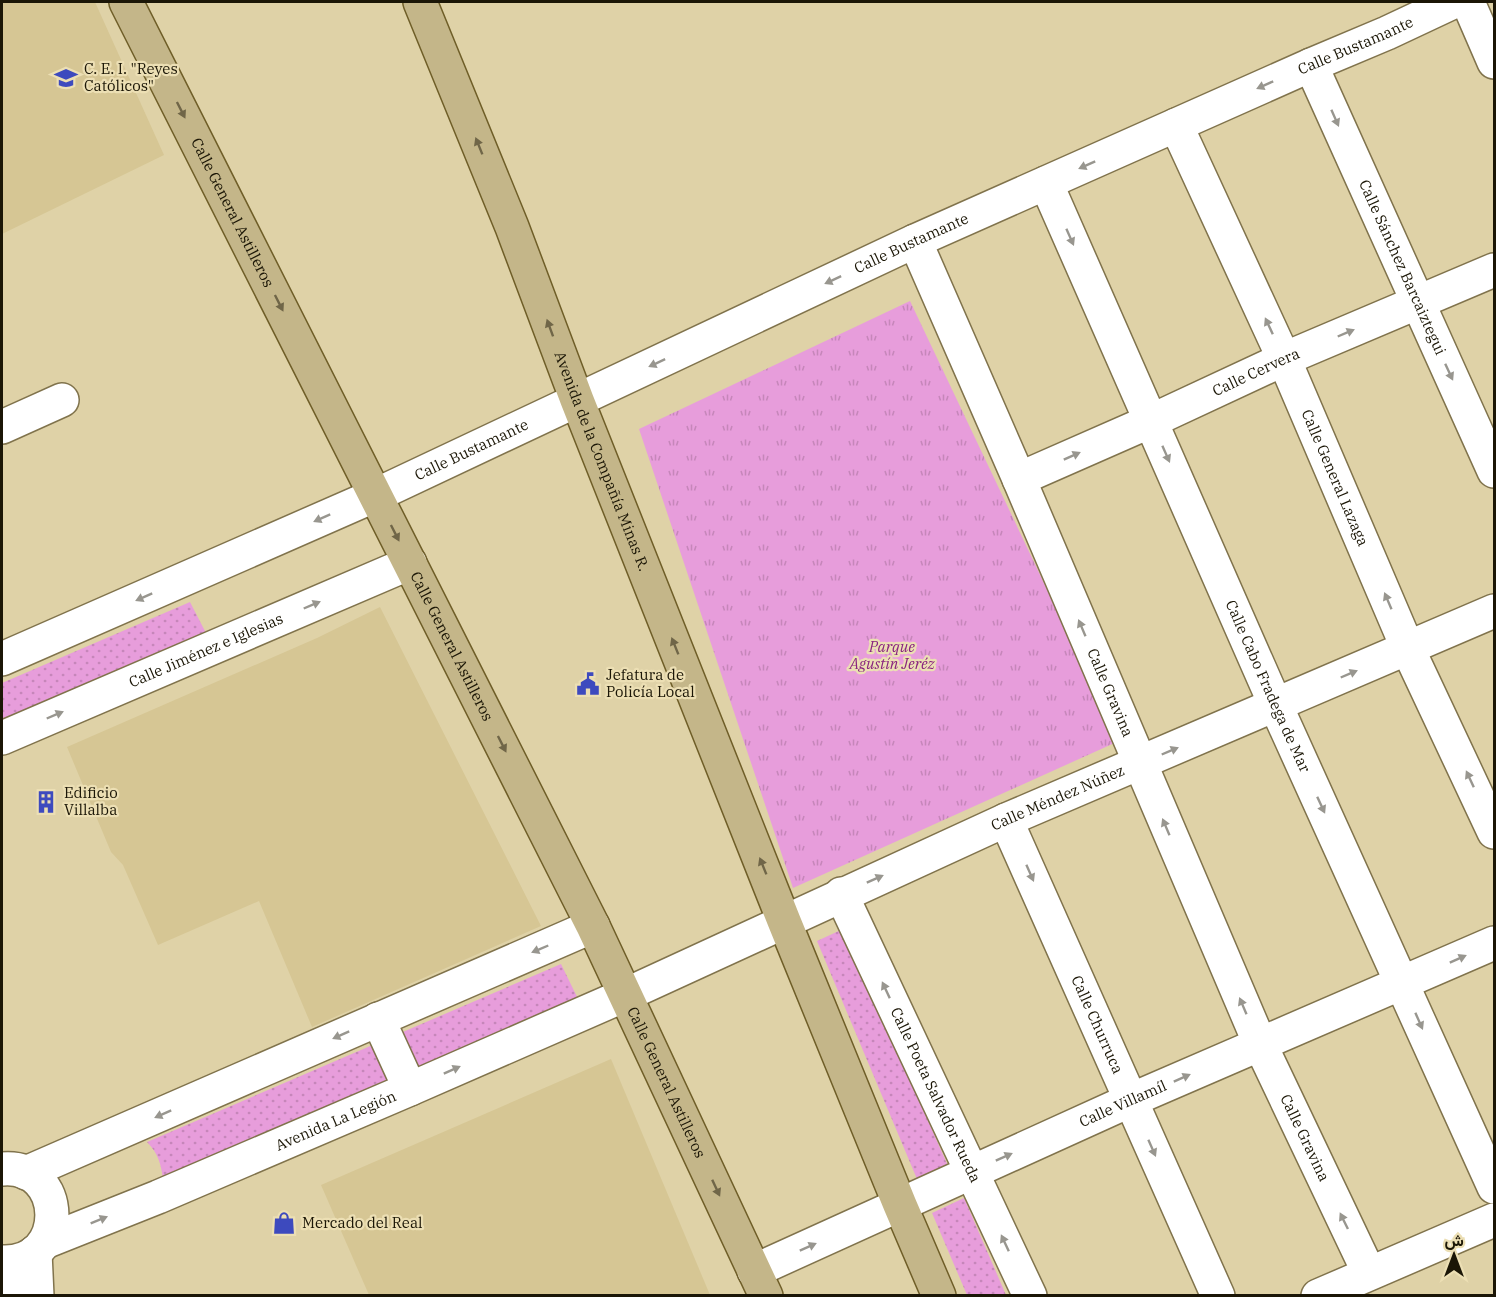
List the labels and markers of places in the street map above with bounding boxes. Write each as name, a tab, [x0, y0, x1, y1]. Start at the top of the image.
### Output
place label: C. E. I. "Reyes Católicos"	[84, 59, 178, 95]
school or university icon: C. E. I. "Reyes Católicos"	[53, 65, 79, 91]
place label: Jefatura de Policía Local	[606, 665, 695, 701]
public building icon: Jefatura de Policía Local	[575, 671, 601, 697]
place label: Edificio Villalba	[64, 783, 118, 819]
building icon: Edificio Villalba	[33, 789, 59, 815]
shop icon: Mercado del Real	[271, 1210, 297, 1236]
place label: Mercado del Real	[302, 1213, 423, 1232]

